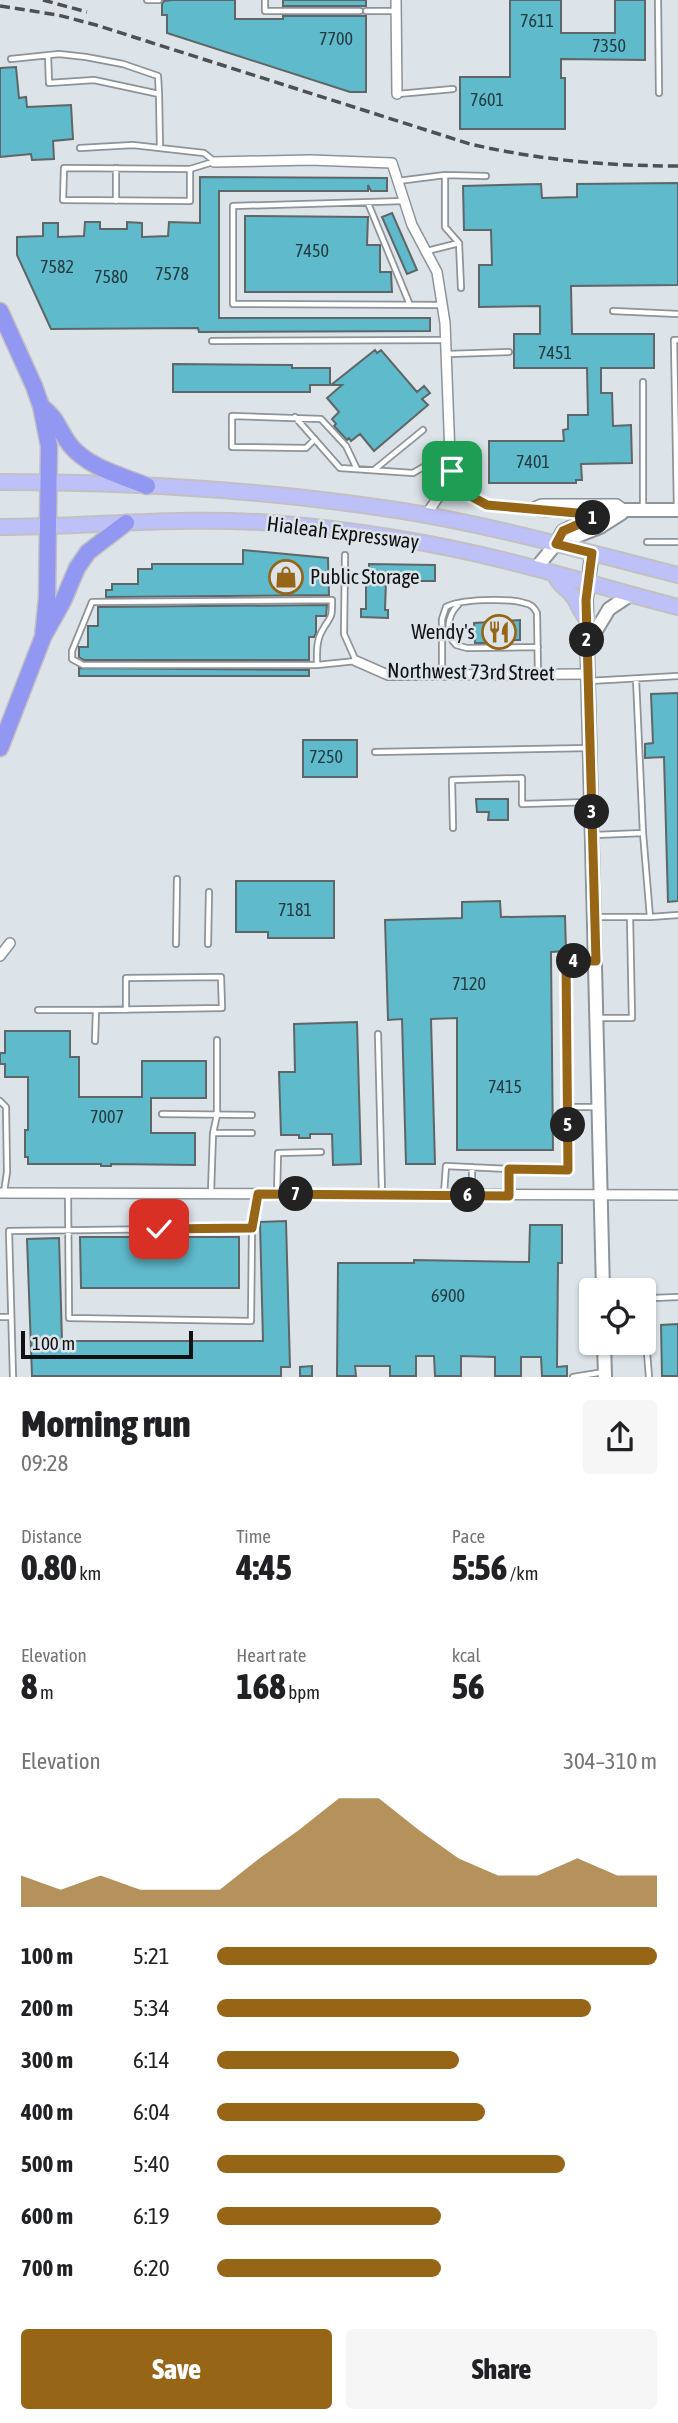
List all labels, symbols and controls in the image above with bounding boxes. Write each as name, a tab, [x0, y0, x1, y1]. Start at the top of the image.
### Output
house number: 7611	[520, 10, 554, 31]
house number: 7700	[319, 28, 353, 49]
house number: 7350	[592, 35, 626, 56]
house number: 7601	[470, 89, 504, 110]
house number: 7450	[295, 240, 329, 261]
house number: 7582	[40, 256, 74, 277]
house number: 7578	[155, 263, 189, 284]
house number: 7580	[94, 266, 128, 287]
house number: 7451	[538, 342, 572, 363]
pin	[422, 441, 482, 501]
house number: 7401	[516, 451, 550, 472]
icon: arrive	[433, 452, 471, 490]
pin: 1	[576, 500, 610, 536]
text: 1	[588, 506, 597, 528]
street label: Hialeah Expressway	[266, 511, 421, 553]
shop icon: Public Storage	[267, 558, 305, 596]
place label: Public Storage	[310, 564, 420, 588]
restaurant icon: Wendy's	[480, 613, 518, 651]
place label: Wendy's	[411, 619, 475, 643]
pin: 2	[570, 622, 604, 658]
text: 2	[582, 628, 591, 650]
street label: Northwest 73rd Street	[387, 658, 555, 684]
house number: 7250	[309, 746, 343, 767]
pin: 3	[574, 794, 610, 830]
text: 3	[587, 800, 596, 822]
house number: 7181	[278, 899, 312, 920]
pin: 4	[556, 944, 592, 978]
text: 4	[569, 949, 578, 971]
house number: 7120	[452, 973, 486, 994]
house number: 7415	[488, 1076, 522, 1097]
house number: 7007	[90, 1106, 124, 1127]
pin: 5	[550, 1108, 586, 1142]
text: 5	[563, 1113, 572, 1135]
pin: 7	[278, 1176, 314, 1212]
pin: 6	[450, 1178, 486, 1212]
text: 7	[291, 1182, 300, 1204]
text: 6	[463, 1183, 472, 1205]
pin	[129, 1199, 189, 1259]
icon: check	[140, 1210, 178, 1248]
map controls	[579, 1278, 656, 1355]
button: locate	[579, 1278, 656, 1355]
house number: 6900	[431, 1285, 465, 1306]
scale bar	[21, 1328, 192, 1359]
text: 100 m	[32, 1332, 75, 1354]
button: share	[583, 1400, 657, 1474]
text: Morning run	[21, 1402, 191, 1445]
text: 09:28	[21, 1450, 68, 1476]
text: Distance	[21, 1525, 82, 1547]
text: Time	[236, 1525, 271, 1547]
text: Pace	[452, 1525, 485, 1547]
text: 0.80	[21, 1547, 77, 1587]
text: 4:45	[236, 1547, 292, 1587]
text: 5:56	[452, 1547, 507, 1587]
text: km	[77, 1562, 101, 1584]
text: /km	[507, 1562, 538, 1584]
text: Elevation	[21, 1644, 87, 1666]
text: Heart rate	[236, 1644, 306, 1666]
text: kcal	[452, 1644, 481, 1666]
text: 8	[21, 1666, 37, 1706]
text: 168	[236, 1666, 286, 1706]
text: 56	[452, 1666, 485, 1706]
text: m	[37, 1681, 54, 1703]
text: bpm	[286, 1681, 320, 1703]
text: Elevation	[21, 1748, 101, 1774]
text: 304–310 m	[563, 1748, 657, 1774]
text: 100 m	[21, 1943, 73, 1969]
text: 5:21	[133, 1943, 170, 1969]
text: 200 m	[21, 1995, 73, 2021]
text: 5:34	[133, 1995, 170, 2021]
text: 300 m	[21, 2047, 73, 2073]
text: 6:14	[133, 2047, 170, 2073]
text: 400 m	[21, 2099, 73, 2125]
text: 6:04	[133, 2099, 170, 2125]
text: 500 m	[21, 2151, 73, 2177]
text: 5:40	[133, 2151, 170, 2177]
text: 600 m	[21, 2203, 73, 2229]
text: 6:19	[133, 2203, 170, 2229]
text: 700 m	[21, 2255, 73, 2281]
text: 6:20	[133, 2255, 170, 2281]
button: Save	[21, 2329, 332, 2409]
button: Share	[346, 2329, 657, 2409]

